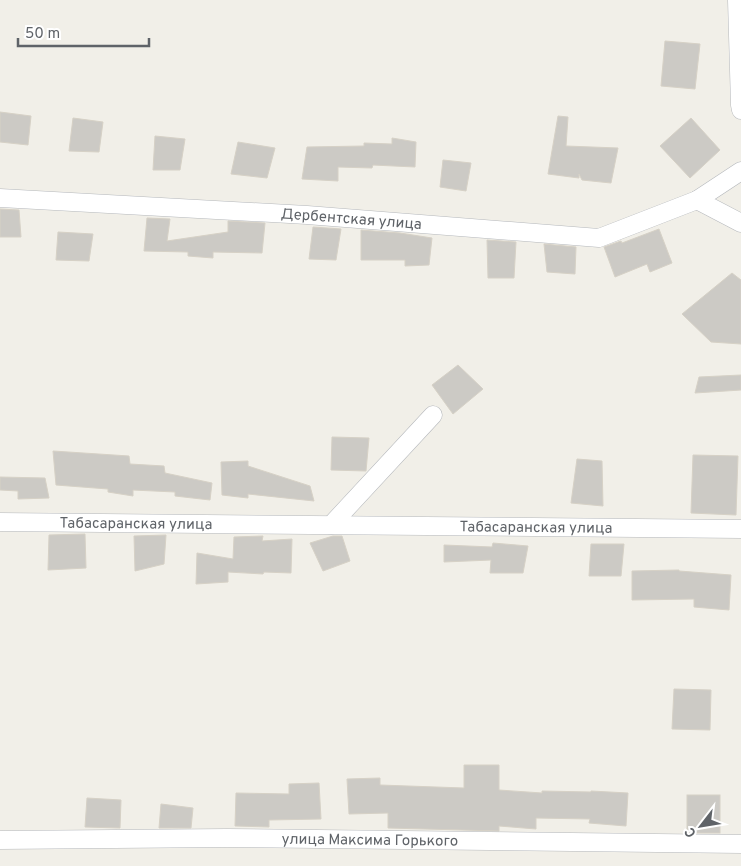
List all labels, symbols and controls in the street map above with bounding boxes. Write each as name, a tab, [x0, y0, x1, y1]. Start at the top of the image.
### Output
scale bar	[18, 15, 149, 47]
text: 50 m	[25, 25, 60, 44]
street label: Дербентская улица	[280, 206, 422, 235]
street label: Табасаранская улица	[60, 515, 212, 535]
street label: Табасаранская улица	[460, 518, 612, 539]
north arrow	[676, 801, 726, 851]
text: С	[682, 824, 701, 840]
street label: улица Максима Горького	[282, 831, 458, 852]

